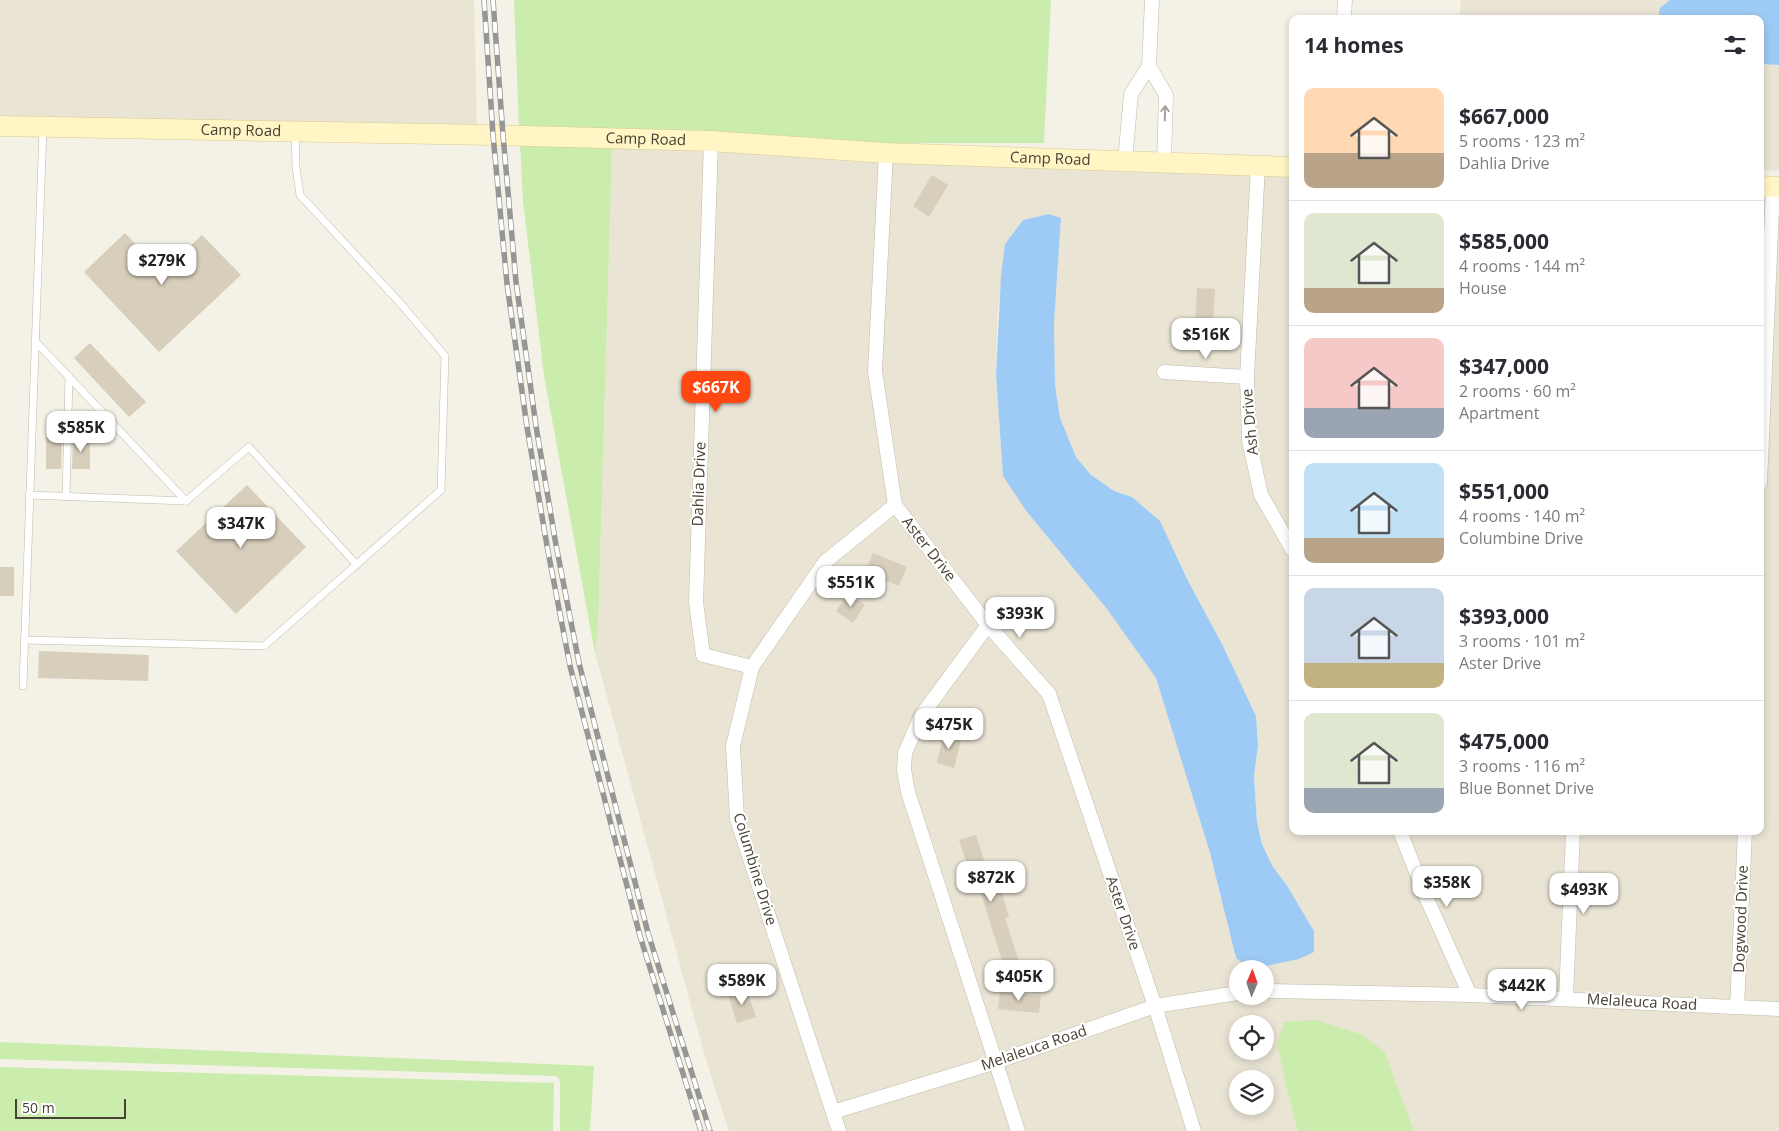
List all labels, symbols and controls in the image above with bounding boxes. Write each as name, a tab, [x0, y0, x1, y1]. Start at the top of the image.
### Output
text: 14 homes	[1304, 31, 1404, 59]
icon: filters	[1721, 31, 1749, 59]
text: $667,000	[1459, 102, 1549, 130]
one-way arrow	[1161, 106, 1170, 122]
icon: home	[1344, 108, 1404, 168]
street label: Camp Road	[200, 119, 281, 140]
street label: Camp Road	[605, 127, 686, 149]
text: 5 rooms · 123 m²	[1459, 130, 1585, 152]
street label: Camp Road	[1010, 146, 1091, 169]
text: Dahlia Drive	[1459, 152, 1550, 174]
text: $585,000	[1459, 227, 1549, 255]
icon: home	[1344, 233, 1404, 293]
pin: $279K	[127, 244, 197, 286]
text: $279K	[138, 249, 186, 271]
text: 4 rooms · 144 m²	[1459, 255, 1585, 277]
text: House	[1459, 277, 1507, 299]
pin: $516K	[1171, 318, 1241, 360]
text: $516K	[1182, 323, 1230, 345]
text: $347,000	[1459, 352, 1549, 380]
icon: home	[1344, 358, 1404, 418]
pin: $667K	[681, 370, 751, 413]
text: $667K	[692, 376, 740, 398]
text: 2 rooms · 60 m²	[1459, 380, 1576, 402]
street label: Ash Drive	[1236, 388, 1262, 456]
text: Apartment	[1459, 402, 1539, 424]
pin: $585K	[46, 410, 116, 453]
text: $585K	[57, 416, 105, 438]
street label: Dahlia Drive	[687, 441, 709, 527]
text: $551,000	[1459, 477, 1549, 505]
icon: home	[1344, 483, 1404, 543]
text: 4 rooms · 140 m²	[1459, 505, 1585, 527]
pin: $347K	[206, 506, 276, 549]
text: $347K	[217, 512, 265, 534]
street label: Aster Drive	[898, 512, 961, 585]
text: Columbine Drive	[1459, 527, 1583, 549]
pin: $551K	[816, 566, 886, 608]
text: $551K	[827, 571, 875, 593]
pin: $393K	[985, 596, 1055, 639]
text: $393K	[996, 602, 1044, 624]
text: $393,000	[1459, 602, 1549, 630]
icon: home	[1344, 608, 1404, 668]
text: 3 rooms · 101 m²	[1459, 630, 1585, 652]
text: Aster Drive	[1459, 652, 1541, 674]
pin: $475K	[914, 708, 984, 750]
text: $475K	[925, 713, 973, 735]
text: $475,000	[1459, 727, 1549, 755]
icon: home	[1344, 733, 1404, 793]
text: 3 rooms · 116 m²	[1459, 755, 1585, 777]
text: Blue Bonnet Drive	[1459, 777, 1594, 799]
street label: Columbine Drive	[729, 810, 783, 927]
pin: $872K	[956, 860, 1026, 903]
street label: Dogwood Drive	[1728, 865, 1752, 973]
text: $872K	[967, 866, 1015, 888]
pin: $358K	[1412, 866, 1482, 908]
text: $358K	[1423, 871, 1471, 893]
pin: $493K	[1549, 872, 1619, 915]
street label: Aster Drive	[1102, 873, 1146, 952]
text: $493K	[1560, 878, 1608, 900]
pin: $405K	[984, 960, 1054, 1002]
north arrow	[1229, 960, 1274, 1005]
map controls	[1229, 960, 1274, 1115]
pin: $589K	[707, 964, 777, 1006]
text: $405K	[995, 965, 1043, 987]
pin: $442K	[1487, 968, 1557, 1011]
text: $589K	[718, 969, 766, 991]
text: $442K	[1498, 974, 1546, 996]
street label: Melaleuca Road	[1586, 988, 1698, 1014]
button: locate	[1229, 1015, 1274, 1060]
street label: Melaleuca Road	[978, 1020, 1089, 1075]
button: layers	[1229, 1070, 1274, 1115]
scale bar	[15, 1096, 126, 1119]
text: 50 m	[22, 1098, 55, 1117]

